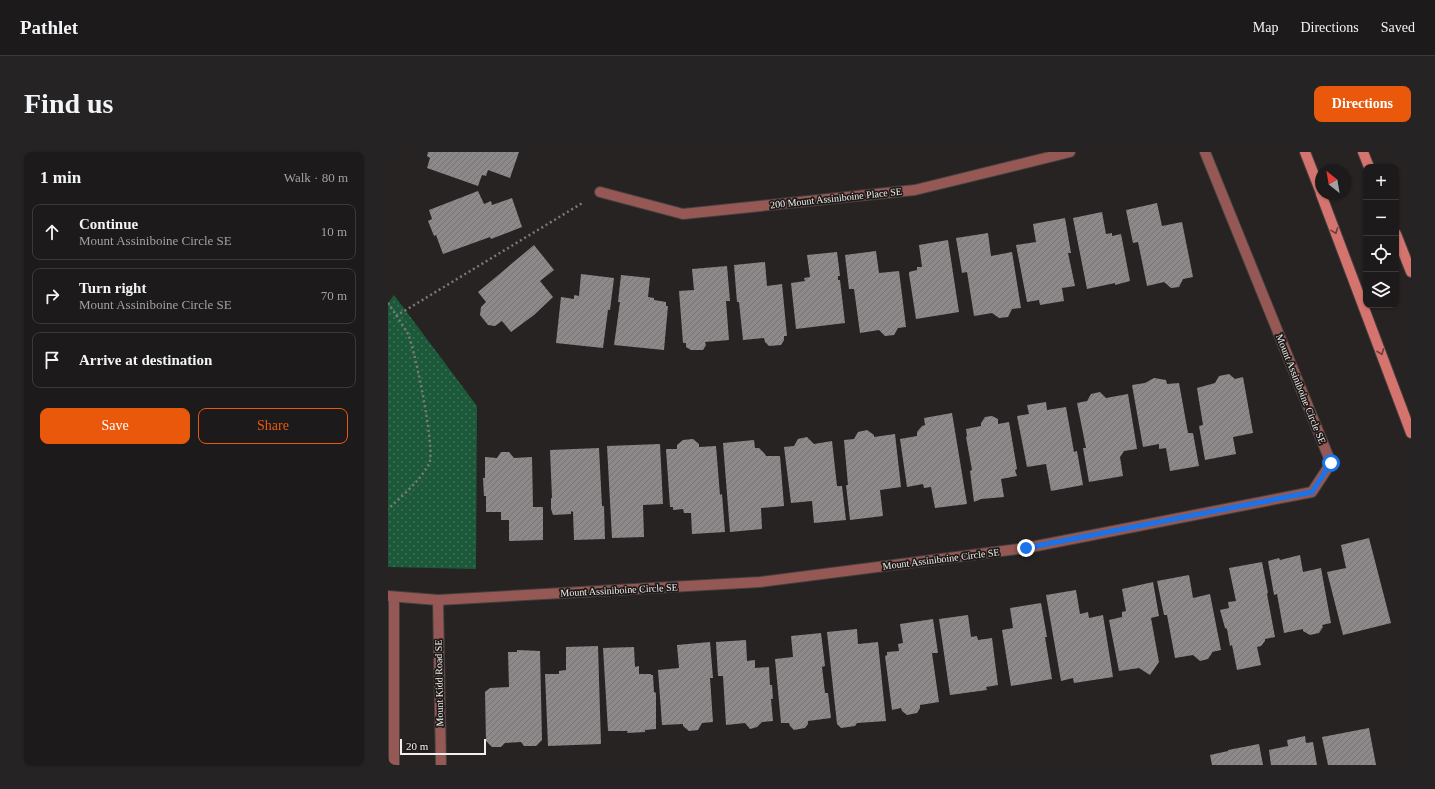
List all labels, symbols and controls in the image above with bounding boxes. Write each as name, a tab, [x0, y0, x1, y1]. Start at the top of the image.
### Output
text: Pathlet	[20, 17, 78, 38]
text: Map	[1253, 20, 1278, 35]
text: Directions	[1300, 20, 1359, 35]
text: Saved	[1381, 20, 1415, 35]
button: Directions	[1314, 86, 1411, 122]
text: Find us	[24, 88, 114, 119]
north arrow	[1315, 164, 1351, 200]
map controls	[1363, 164, 1399, 308]
button: +	[1363, 164, 1399, 200]
text: 1 min	[40, 168, 81, 187]
text: Walk · 80 m	[284, 170, 348, 185]
street label: 200 Mount Assiniboine Place SE	[770, 186, 902, 210]
button: −	[1363, 200, 1399, 236]
text: Continue	[79, 216, 138, 232]
icon: ahead	[41, 221, 63, 243]
text: 10 m	[321, 224, 347, 239]
one-way arrow	[1330, 227, 1338, 234]
text: Mount Assiniboine Circle SE	[79, 233, 232, 248]
button: locate	[1363, 236, 1399, 272]
button: layers	[1363, 272, 1399, 308]
text: Turn right	[79, 280, 146, 296]
icon: right	[41, 285, 63, 307]
text: 70 m	[321, 288, 347, 303]
text: Mount Assiniboine Circle SE	[79, 297, 232, 312]
street label: Mount Assiniboine Circle SE	[1274, 332, 1328, 446]
icon: arrive	[41, 349, 63, 371]
one-way arrow	[1376, 349, 1384, 356]
text: Arrive at destination	[79, 352, 212, 368]
button: Save	[40, 408, 190, 444]
button: Share	[198, 408, 348, 444]
route start	[1322, 454, 1340, 472]
route end	[1017, 539, 1035, 557]
street label: Mount Assiniboine Circle SE	[882, 546, 1000, 572]
street label: Mount Assiniboine Circle SE	[560, 581, 678, 599]
street label: Mount Kidd Road SE	[433, 639, 445, 727]
scale bar	[400, 737, 486, 756]
text: 20 m	[406, 740, 428, 752]

